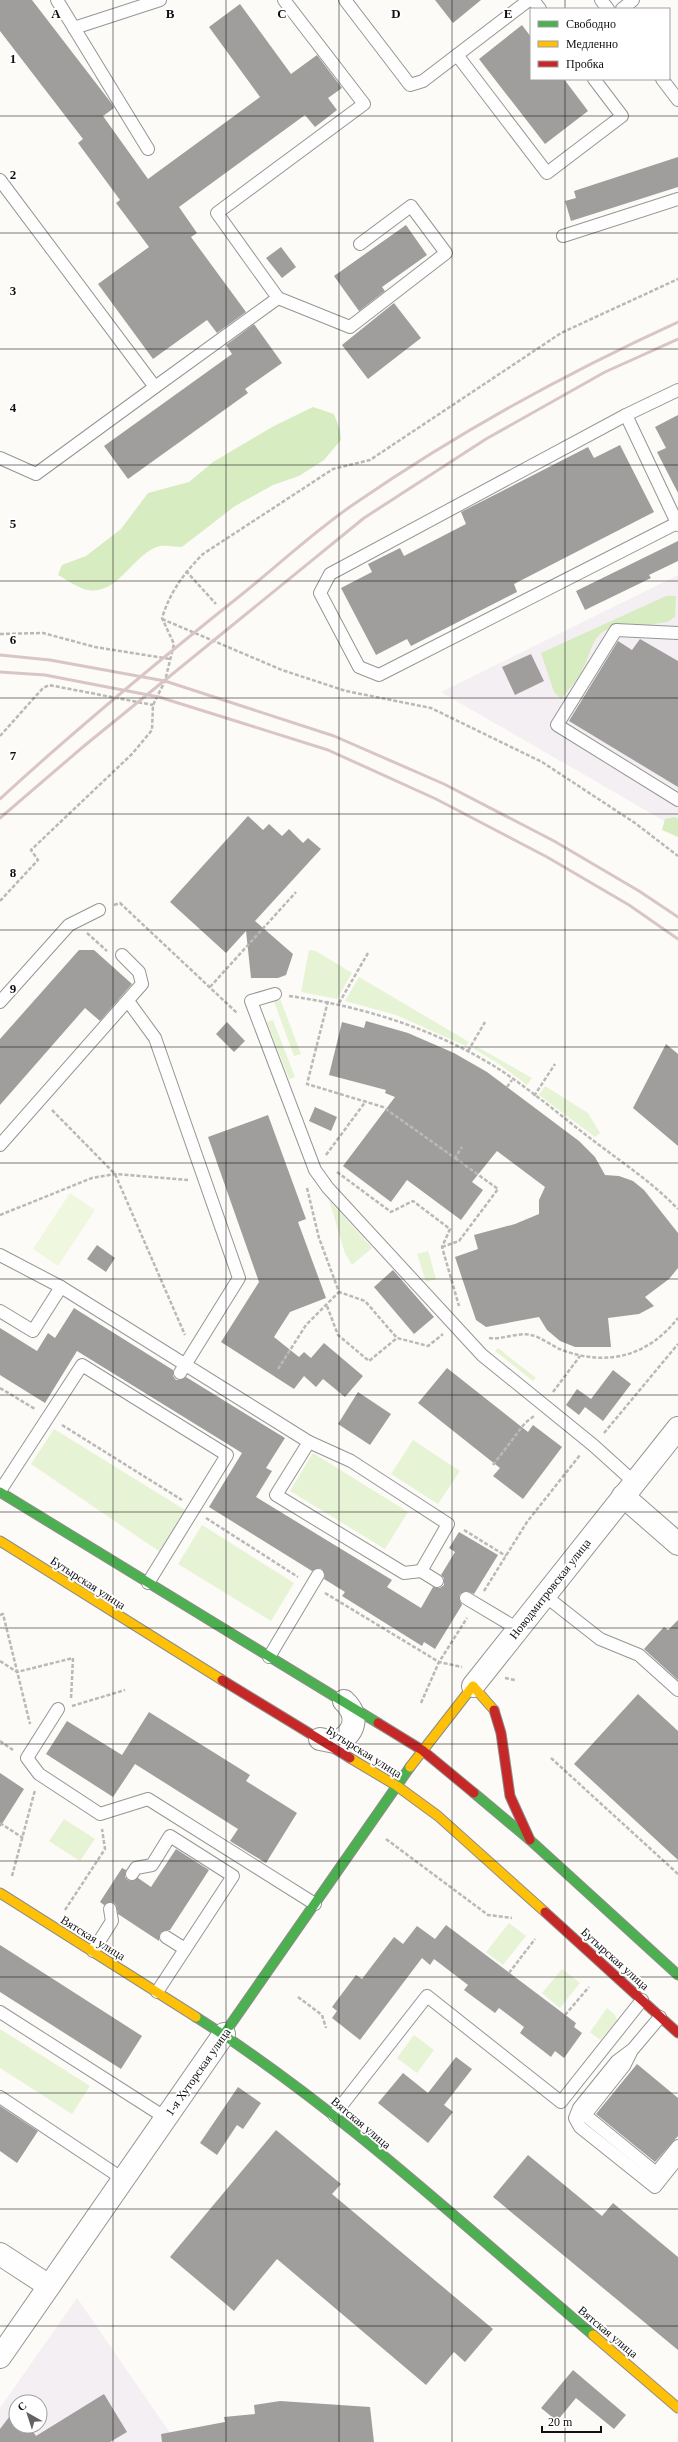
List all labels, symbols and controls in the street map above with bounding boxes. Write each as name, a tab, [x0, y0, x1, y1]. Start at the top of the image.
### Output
text: A	[51, 6, 61, 21]
text: B	[166, 6, 175, 21]
text: C	[277, 6, 287, 21]
text: D	[391, 6, 401, 21]
text: E	[504, 6, 512, 21]
legend	[530, 8, 670, 80]
text: Свободно	[566, 17, 616, 31]
text: Медленно	[566, 37, 618, 51]
text: 1	[10, 51, 16, 66]
text: Пробка	[566, 57, 604, 71]
text: 2	[10, 167, 16, 182]
text: 3	[10, 283, 17, 298]
text: 4	[10, 400, 17, 415]
text: 5	[10, 516, 17, 531]
text: 6	[10, 632, 17, 647]
text: 7	[10, 748, 17, 763]
text: 8	[10, 865, 17, 880]
text: 9	[10, 981, 17, 996]
street label: Новодмитровская улица	[506, 1536, 594, 1642]
street label: Бутырская улица	[48, 1554, 129, 1613]
street label: Бутырская улица	[324, 1723, 405, 1781]
street label: Вятская улица	[58, 1913, 128, 1964]
street label: Бутырская улица	[578, 1925, 652, 1994]
street label: 1-я Хуторская улица	[163, 2025, 234, 2118]
street label: Вятская улица	[328, 2094, 394, 2152]
street label: Вятская улица	[575, 2303, 641, 2361]
north arrow	[8, 2394, 48, 2434]
text: С	[15, 2399, 29, 2413]
scale bar	[542, 2408, 601, 2434]
text: 20 m	[548, 2415, 573, 2429]

